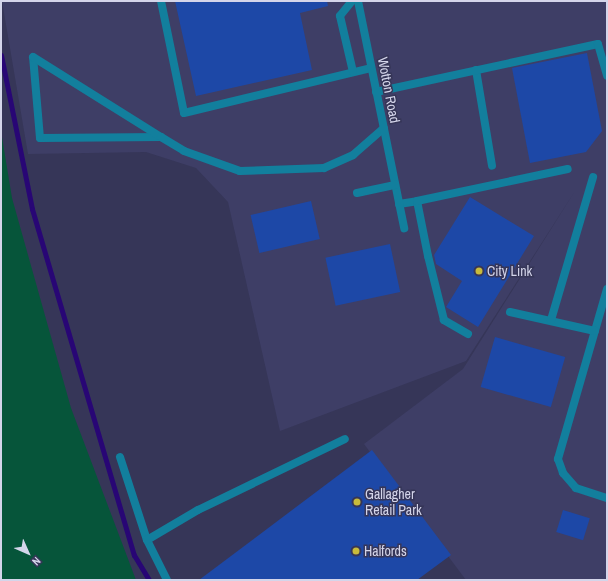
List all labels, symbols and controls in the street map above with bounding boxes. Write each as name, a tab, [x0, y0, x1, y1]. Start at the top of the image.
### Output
street label: Wotton Road	[374, 56, 404, 124]
place label: City Link	[487, 263, 532, 279]
marker: City Link	[474, 266, 484, 276]
place label: Gallagher Retail Park	[365, 486, 422, 518]
marker: Gallagher Retail Park	[352, 497, 362, 507]
north arrow	[8, 533, 48, 573]
place label: Halfords	[364, 543, 407, 559]
marker: Halfords	[351, 546, 361, 556]
text: N	[29, 554, 44, 569]

